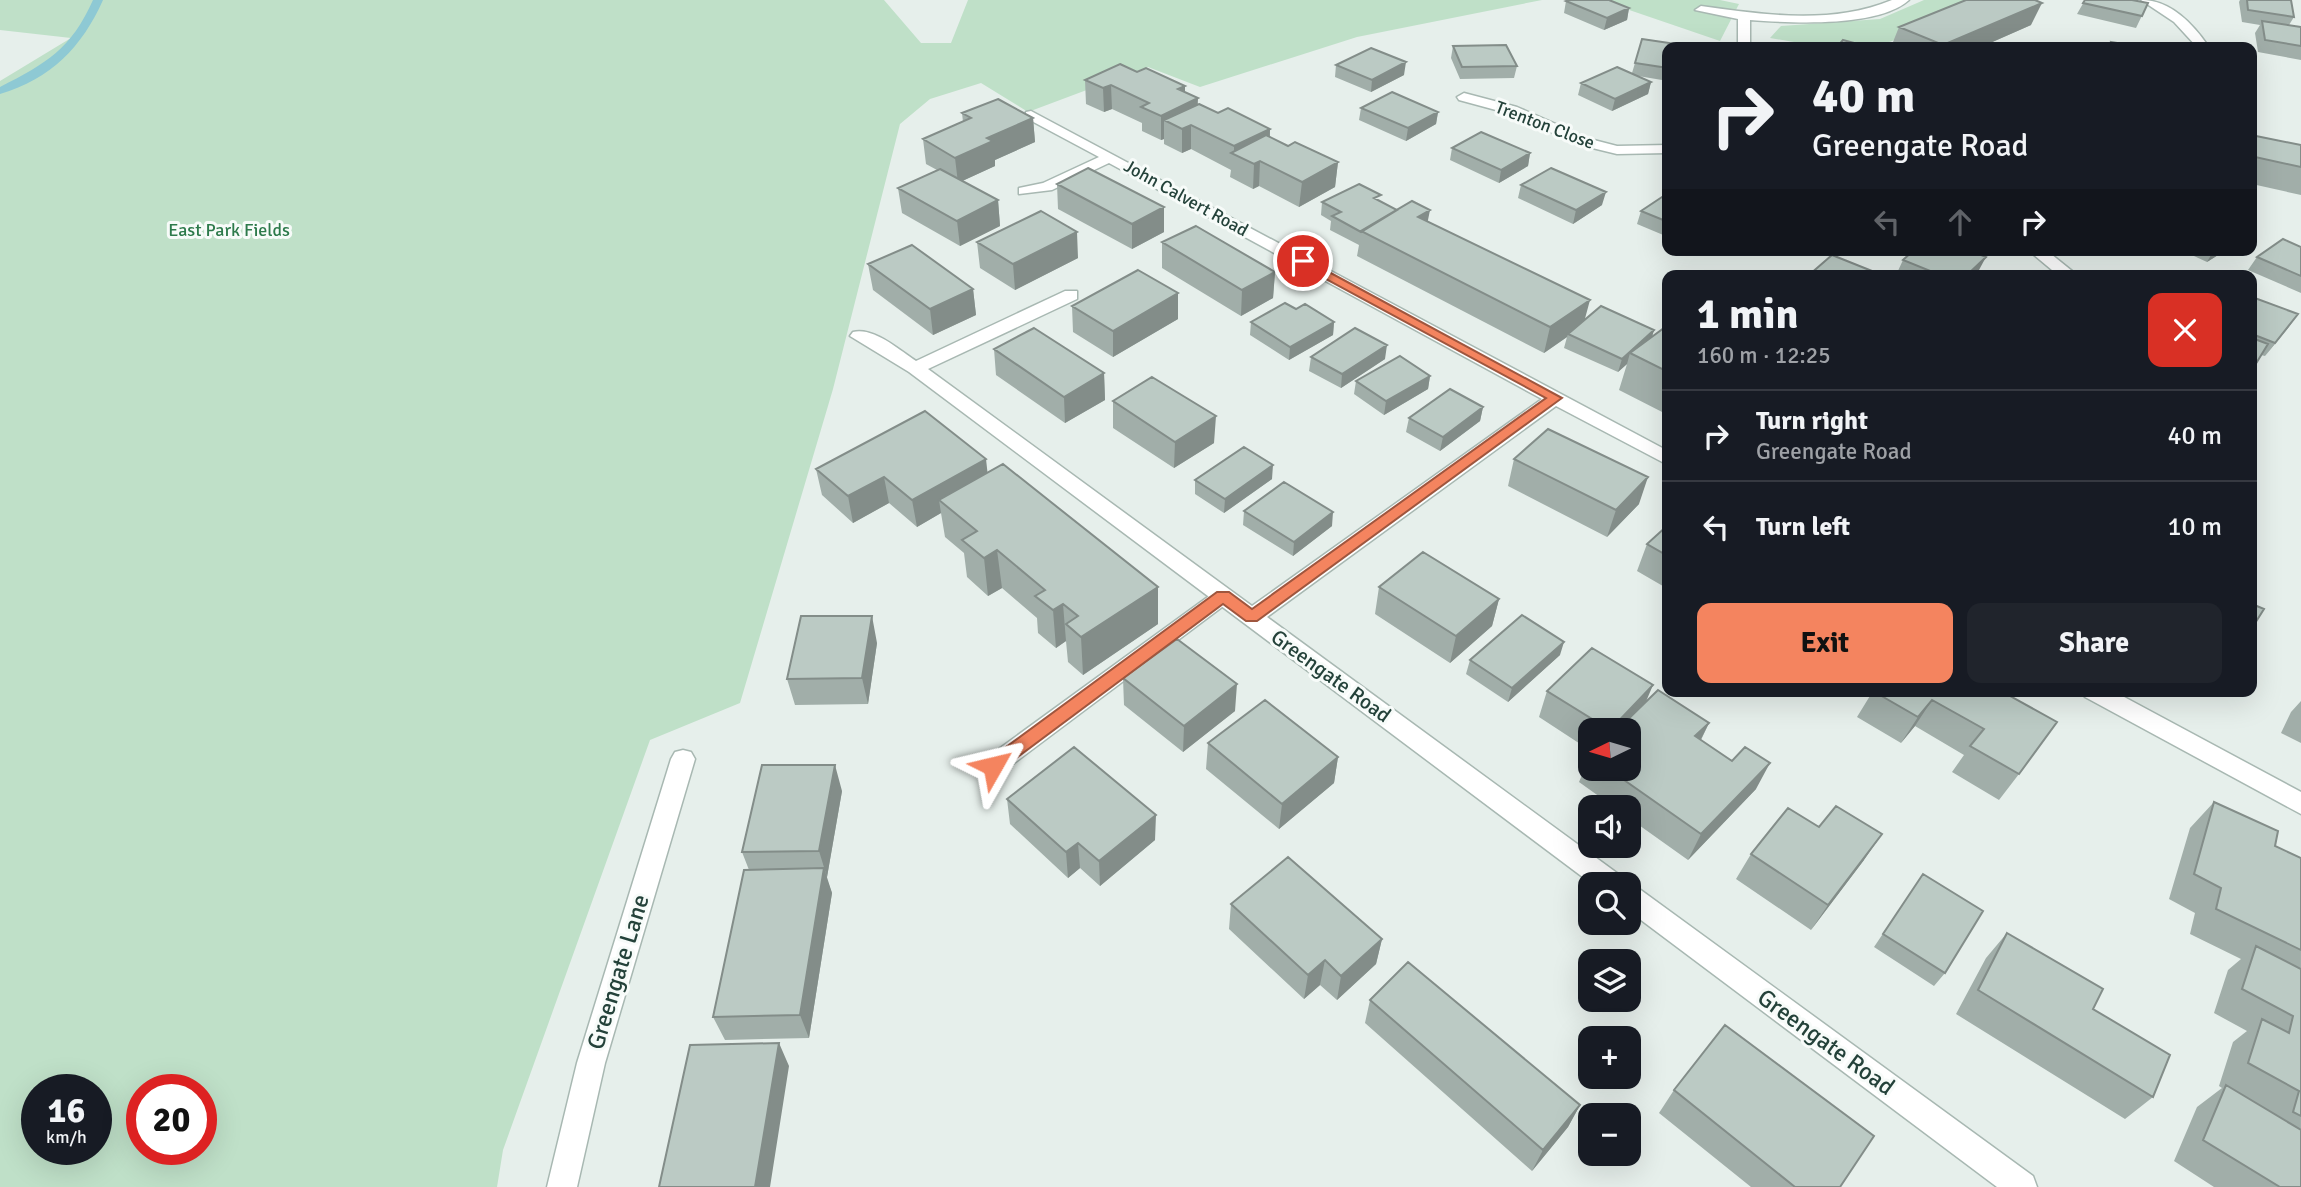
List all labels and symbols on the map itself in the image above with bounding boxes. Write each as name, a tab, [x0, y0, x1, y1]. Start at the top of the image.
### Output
street label: Trenton Close	[1492, 96, 1598, 154]
street label: John Calvert Road	[1120, 155, 1252, 241]
park label: East Park Fields	[168, 219, 290, 241]
pin	[1273, 231, 1333, 291]
street label: Greengate Road	[1266, 624, 1396, 728]
north arrow	[1578, 718, 1642, 780]
position arrow	[956, 729, 1030, 803]
street label: Greengate Lane	[580, 891, 656, 1053]
street label: Greengate Road	[1752, 982, 1900, 1102]
speed limit sign: 20	[126, 1074, 217, 1165]

